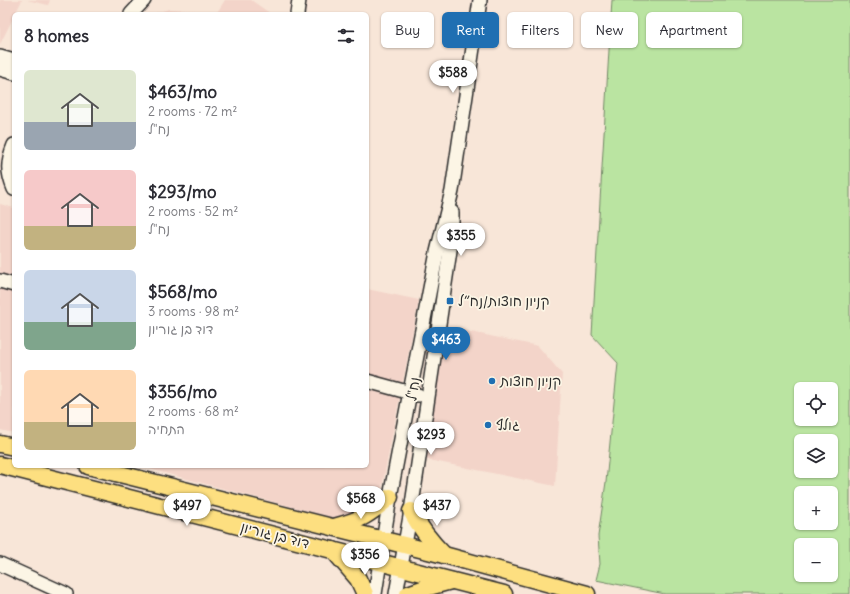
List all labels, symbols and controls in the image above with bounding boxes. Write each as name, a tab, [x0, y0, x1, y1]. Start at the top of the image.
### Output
chip: Buy	[381, 12, 434, 48]
chip: Rent	[442, 12, 499, 48]
chip: Filters	[507, 12, 573, 48]
chip: New	[581, 12, 638, 48]
chip: Apartment	[646, 12, 742, 48]
text: 8 homes	[24, 25, 89, 47]
icon: filters	[335, 25, 357, 47]
pin: $588	[429, 60, 477, 94]
text: $588	[438, 64, 468, 81]
text: $463/mo	[148, 81, 217, 103]
icon: home	[56, 86, 104, 134]
text: 2 rooms · 72 m²	[148, 103, 237, 120]
text: נח"ל	[148, 121, 170, 138]
text: $293/mo	[148, 181, 217, 203]
icon: home	[56, 186, 104, 234]
text: 2 rooms · 52 m²	[148, 203, 238, 220]
text: נח"ל	[148, 221, 170, 238]
pin: $355	[437, 223, 485, 257]
text: $355	[446, 227, 476, 244]
text: $568/mo	[148, 281, 217, 303]
icon: home	[56, 286, 104, 334]
place label: קניון חוצות/נח״ל	[458, 292, 549, 310]
marker: קניון חוצות/נח״ל	[445, 296, 455, 306]
text: 3 rooms · 98 m²	[148, 303, 239, 320]
text: דוד בן גוריון	[148, 321, 213, 338]
pin: $463	[422, 327, 470, 361]
text: $463	[431, 331, 461, 348]
place label: קניון חוצות	[499, 372, 561, 390]
street label: נח"ל	[402, 376, 424, 402]
marker: קניון חוצות	[487, 376, 497, 386]
text: $356/mo	[148, 381, 217, 403]
map controls	[794, 382, 838, 582]
button: locate	[794, 382, 838, 426]
icon: home	[56, 386, 104, 434]
text: 2 rooms · 68 m²	[148, 403, 239, 420]
place label: גולף	[496, 416, 520, 434]
marker: גולף	[483, 420, 493, 430]
text: התחיה	[148, 421, 185, 438]
pin: $293	[407, 422, 455, 456]
text: $293	[416, 426, 446, 443]
button: layers	[794, 434, 838, 478]
pin: $568	[337, 486, 385, 520]
button: +	[794, 486, 838, 530]
text: $568	[346, 490, 376, 507]
pin: $497	[163, 493, 211, 527]
pin: $437	[413, 493, 461, 527]
text: $497	[173, 497, 201, 514]
text: $437	[423, 497, 451, 514]
street label: דוד בן גוריון	[239, 518, 311, 552]
button: −	[794, 538, 838, 582]
pin: $356	[341, 542, 389, 576]
text: $356	[350, 546, 380, 563]

